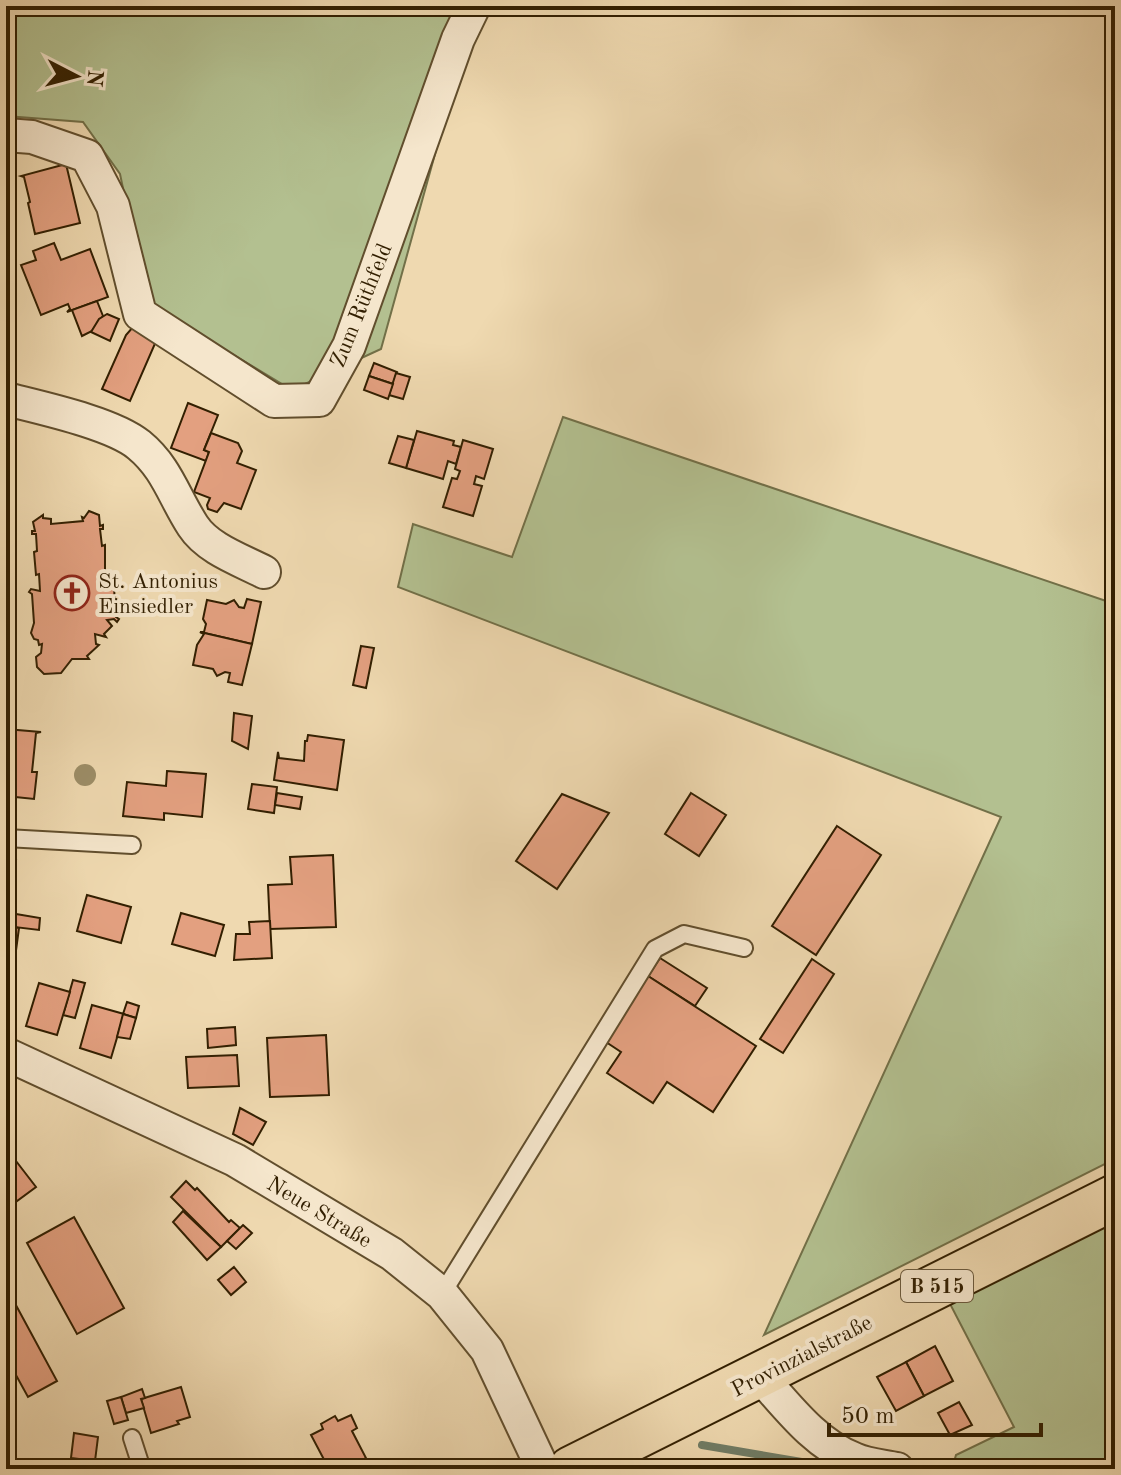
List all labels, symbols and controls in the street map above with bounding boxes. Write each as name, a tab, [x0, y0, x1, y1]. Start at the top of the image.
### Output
north arrow	[36, 36, 116, 116]
text: N	[82, 68, 106, 88]
street label: Zum Rüthfeld	[327, 241, 397, 371]
place label: St. Antonius Einsiedler	[98, 571, 218, 618]
church icon: St. Antonius Einsiedler	[53, 574, 91, 612]
street label: Neue Straße	[263, 1173, 375, 1253]
road number: B 515	[901, 1270, 973, 1302]
street label: Provinzialstraße	[728, 1312, 876, 1402]
scale bar	[829, 1387, 1041, 1437]
text: 50 m	[841, 1405, 895, 1429]

